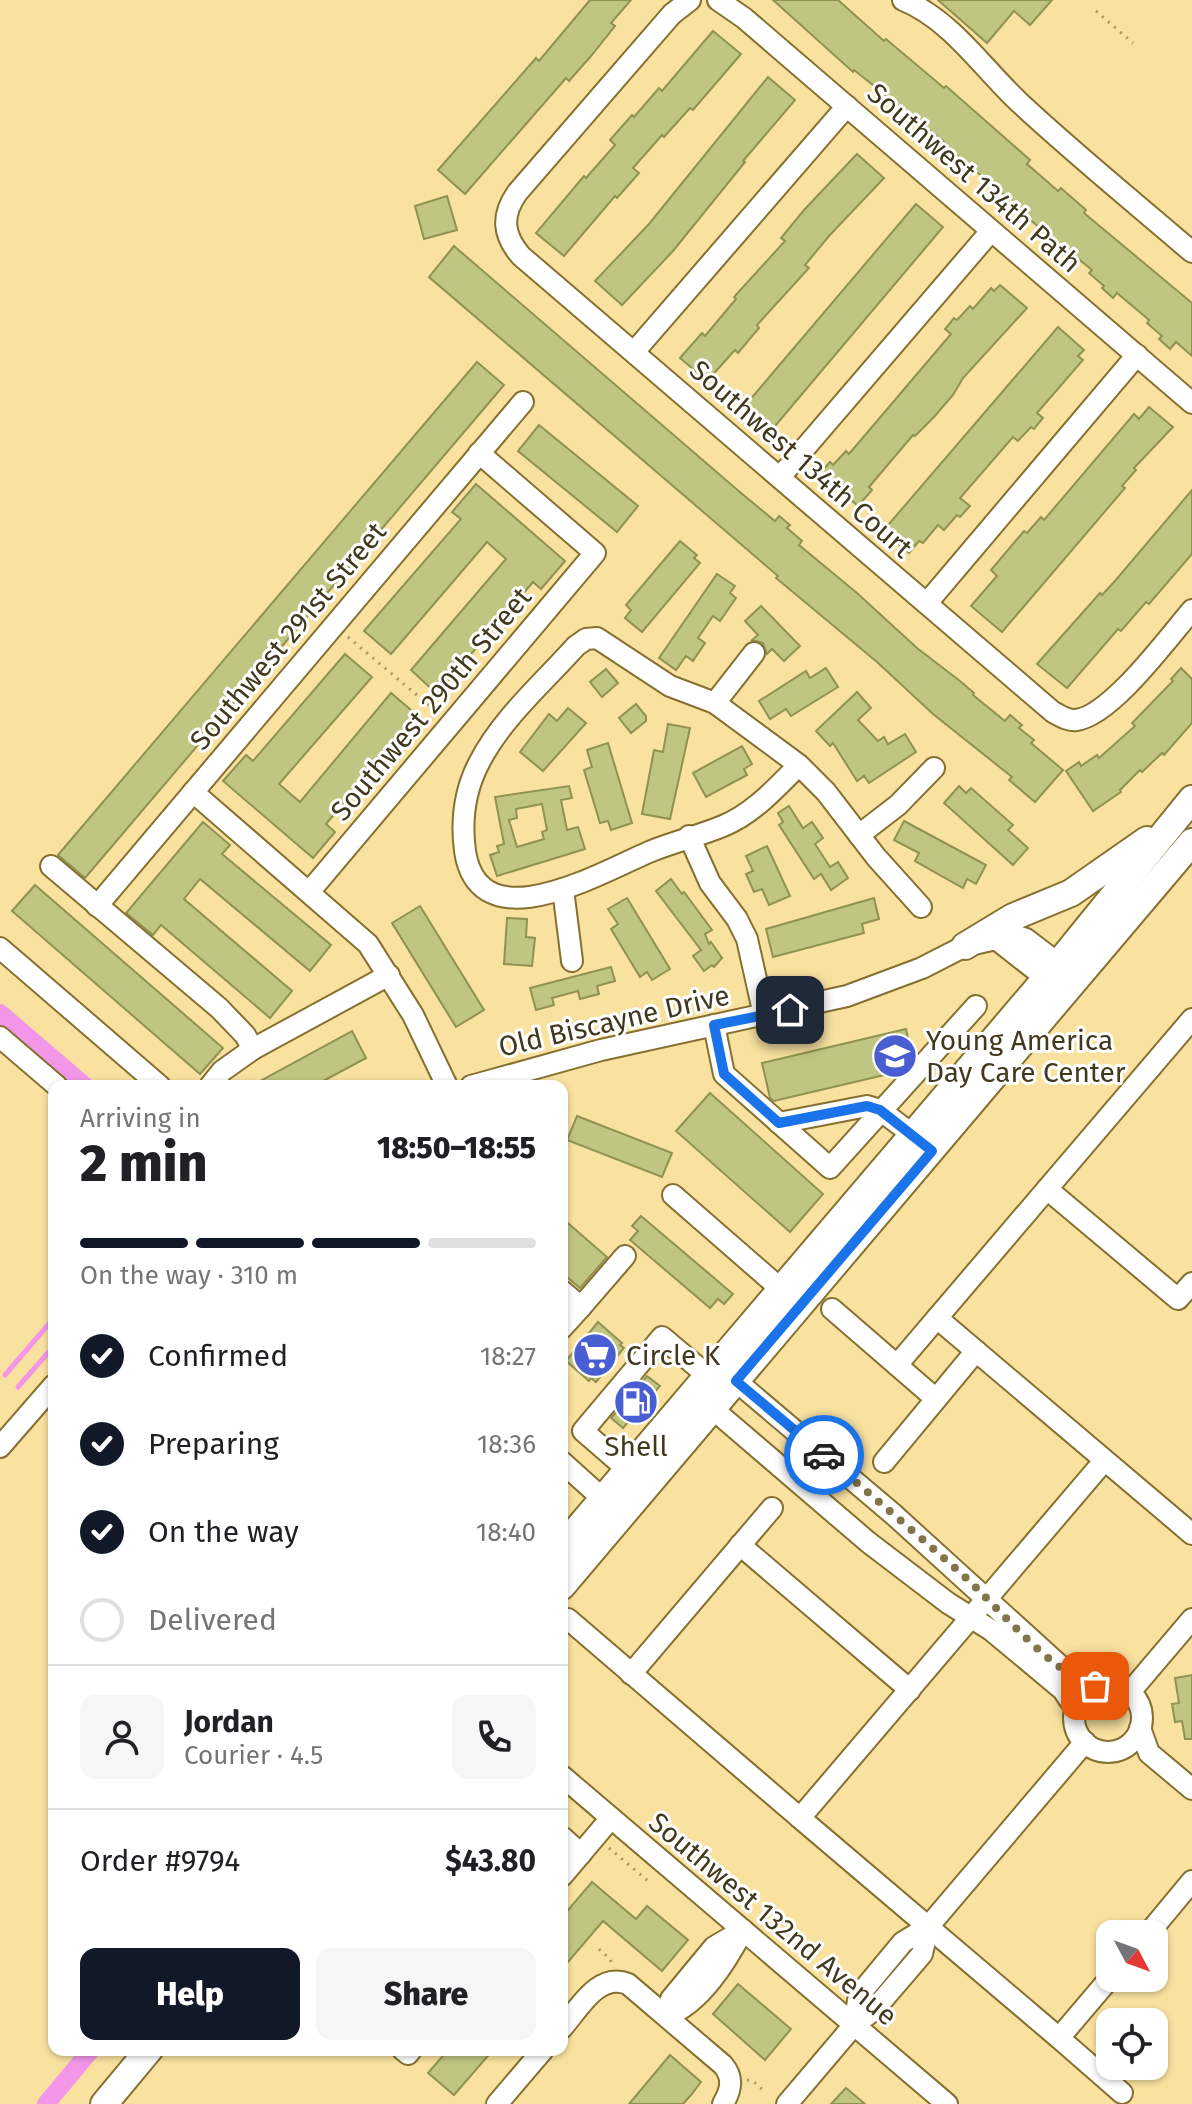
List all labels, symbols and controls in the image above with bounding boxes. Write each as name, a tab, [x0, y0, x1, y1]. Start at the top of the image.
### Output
street label: Southwest 134th Path	[861, 76, 1087, 280]
street label: Southwest 134th Court	[683, 353, 920, 565]
street label: Southwest 291st Street	[183, 515, 393, 756]
street label: Southwest 290th Street	[324, 580, 539, 827]
pin	[756, 976, 824, 1044]
street label: Old Biscayne Drive	[495, 978, 733, 1064]
icon: home	[768, 988, 812, 1032]
place label: Young America Day Care Center	[926, 1024, 1126, 1089]
school or university icon: Young America Day Care Center	[871, 1032, 919, 1080]
text: Arriving in	[80, 1103, 201, 1134]
text: 18:50–18:55	[377, 1130, 536, 1166]
text: 2 min	[80, 1132, 207, 1195]
text: On the way · 310 m	[80, 1260, 298, 1291]
supermarket icon: Circle K	[571, 1331, 619, 1379]
icon: check	[80, 1334, 124, 1378]
text: Confirmed	[148, 1338, 288, 1374]
place label: Circle K	[626, 1339, 721, 1372]
text: 18:27	[480, 1341, 536, 1372]
fuel station icon: Shell	[612, 1378, 660, 1426]
courier	[784, 1415, 864, 1495]
icon: check	[80, 1422, 124, 1466]
text: Preparing	[148, 1426, 279, 1462]
text: 18:36	[477, 1429, 536, 1460]
place label: Shell	[604, 1430, 668, 1463]
icon: car	[802, 1433, 846, 1477]
icon: check	[80, 1510, 124, 1554]
text: On the way	[148, 1514, 299, 1550]
text: 18:40	[476, 1517, 536, 1548]
text: Delivered	[148, 1602, 277, 1638]
pin	[1061, 1652, 1129, 1720]
icon: bag	[1073, 1664, 1117, 1708]
button: person	[80, 1695, 164, 1779]
button: phone	[452, 1695, 536, 1779]
text: Jordan	[184, 1704, 274, 1740]
text: Courier · 4.5	[184, 1740, 323, 1771]
street label: Southwest 132nd Avenue	[642, 1806, 904, 2032]
text: Order #9794	[80, 1843, 240, 1879]
text: $43.80	[445, 1843, 536, 1879]
north arrow	[1096, 1920, 1168, 1992]
map controls	[1096, 1920, 1168, 2080]
button: Help	[80, 1948, 300, 2040]
button: Share	[316, 1948, 536, 2040]
button: locate	[1096, 2008, 1168, 2080]

